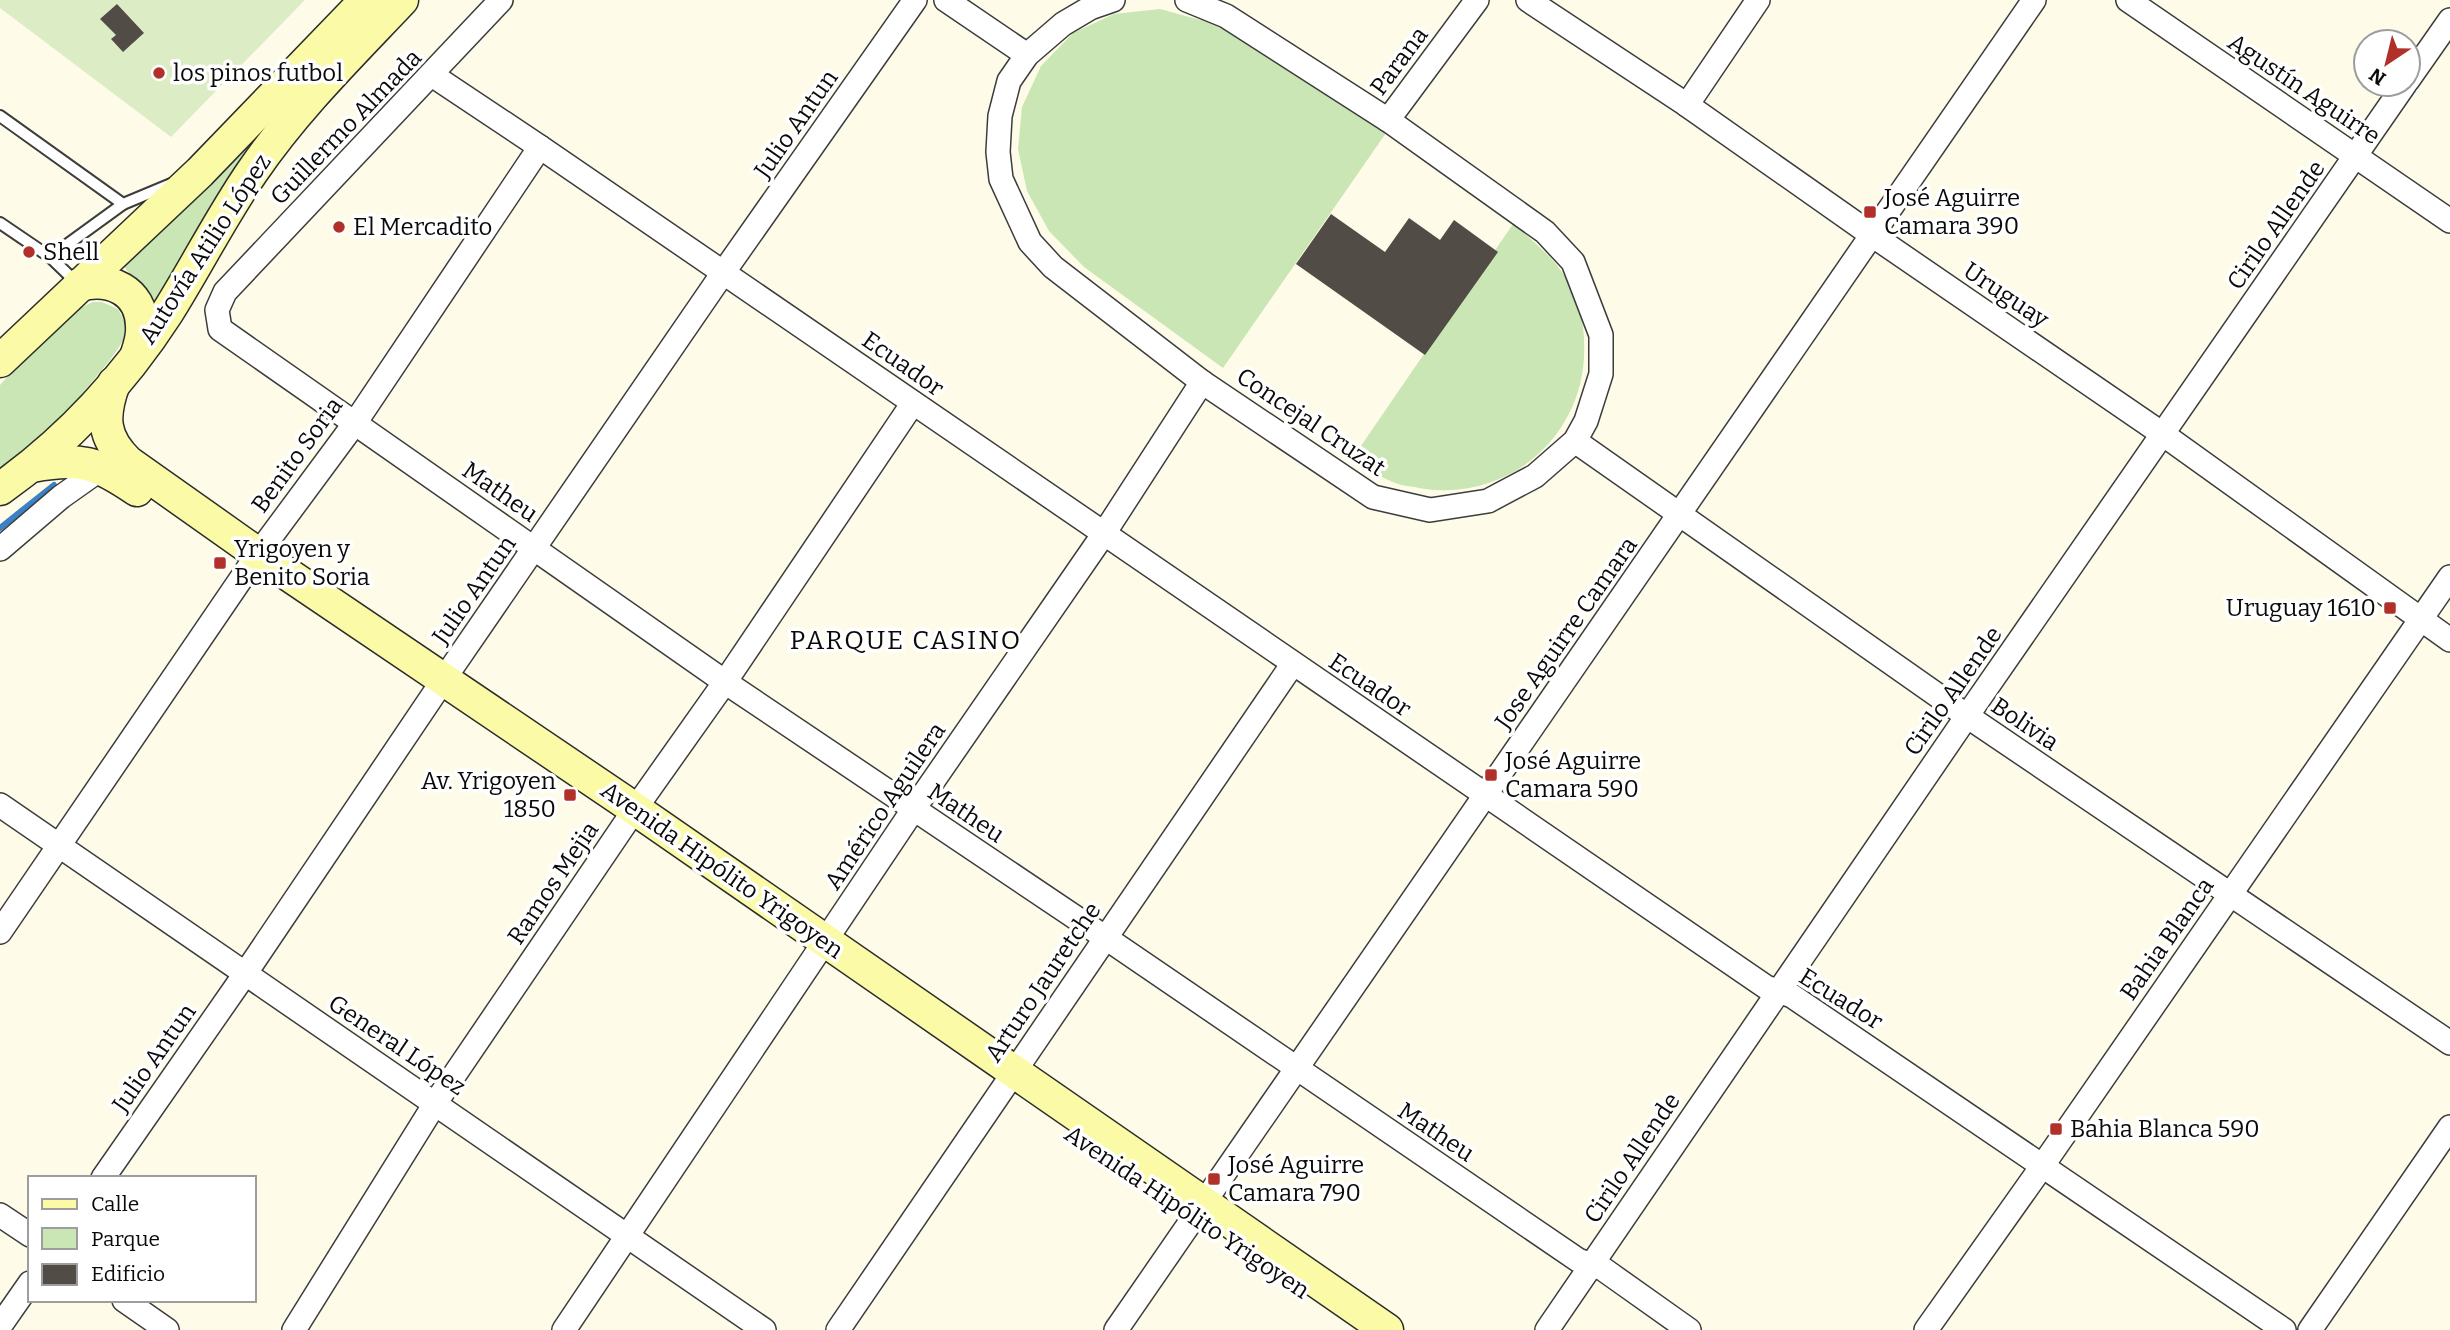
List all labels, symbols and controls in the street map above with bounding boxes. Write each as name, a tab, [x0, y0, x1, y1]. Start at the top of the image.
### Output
street label: Parana	[1364, 21, 1434, 101]
street label: Agustín Aguirre	[2223, 28, 2385, 150]
north arrow	[2352, 28, 2422, 98]
street label: Guillermo Almada	[265, 44, 427, 210]
place label: los pinos futbol	[173, 59, 343, 87]
text: N	[2365, 63, 2390, 90]
marker: los pinos futbol	[151, 65, 167, 81]
street label: Julio Antun	[748, 65, 844, 184]
street label: Autovía Atilio López	[133, 149, 277, 349]
street label: Cirilo Allende	[2221, 155, 2331, 295]
place label: José Aguirre Camara 390	[1883, 184, 2020, 240]
marker: José Aguirre Camara 390	[1862, 204, 1878, 220]
place label: El Mercadito	[353, 213, 492, 241]
marker: El Mercadito	[331, 219, 347, 235]
place label: Shell	[43, 238, 99, 266]
marker: Shell	[21, 244, 37, 260]
street label: Uruguay	[1958, 256, 2054, 334]
street label: Ecuador	[857, 326, 949, 402]
street label: Concejal Cruzat	[1231, 362, 1391, 482]
street label: Benito Soria	[246, 392, 348, 518]
street label: Matheu	[457, 456, 543, 528]
street label: Julio Antun	[426, 531, 522, 650]
street label: Jose Aguirre Camara	[1489, 532, 1643, 735]
place label: Yrigoyen y Benito Soria	[234, 535, 370, 591]
marker: Yrigoyen y Benito Soria	[212, 555, 228, 571]
place label: Uruguay 1610	[2226, 594, 2376, 622]
marker: Uruguay 1610	[2382, 600, 2398, 616]
street label: Cirilo Allende	[1898, 621, 2008, 761]
district label: PARQUE CASINO	[790, 625, 1022, 656]
street label: Ecuador	[1324, 647, 1417, 723]
street label: Bolivia	[1986, 691, 2064, 757]
street label: Américo Aguilera	[819, 717, 951, 895]
place label: José Aguirre Camara 590	[1504, 747, 1641, 803]
place label: Av. Yrigoyen 1850	[421, 767, 556, 823]
marker: José Aguirre Camara 590	[1483, 767, 1499, 783]
street label: Avenida Hipólito Yrigoyen	[596, 776, 848, 964]
street label: Matheu	[923, 777, 1009, 849]
marker: Av. Yrigoyen 1850	[562, 787, 578, 803]
street label: Ramos Mejia	[502, 816, 604, 950]
street label: Bahia Blanca	[2115, 872, 2219, 1006]
street label: Arturo Jauretche	[979, 897, 1107, 1067]
street label: Ecuador	[1794, 962, 1888, 1036]
street label: General López	[323, 989, 471, 1101]
street label: Julio Antun	[106, 999, 202, 1118]
street label: Cirilo Allende	[1578, 1088, 1686, 1228]
street label: Matheu	[1393, 1096, 1479, 1168]
place label: Bahia Blanca 590	[2070, 1115, 2260, 1143]
street label: Avenida Hipólito Yrigoyen	[1059, 1120, 1315, 1304]
marker: Bahia Blanca 590	[2048, 1121, 2064, 1137]
place label: José Aguirre Camara 790	[1227, 1151, 1364, 1207]
marker: José Aguirre Camara 790	[1206, 1171, 1222, 1187]
legend	[28, 1176, 256, 1302]
text: Calle	[91, 1191, 139, 1217]
text: Parque	[91, 1226, 160, 1252]
text: Edificio	[91, 1261, 165, 1287]

